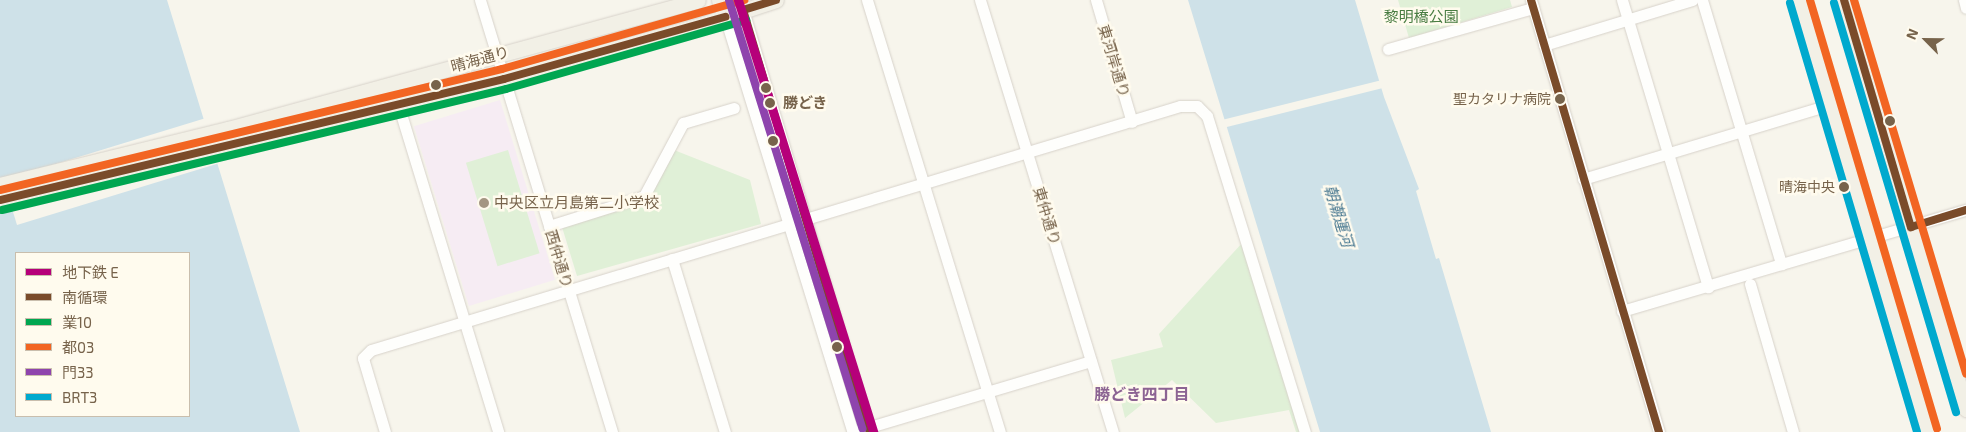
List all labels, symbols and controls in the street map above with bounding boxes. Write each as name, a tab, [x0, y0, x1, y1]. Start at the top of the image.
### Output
park label: 黎明橋公園	[1384, 8, 1458, 26]
north arrow	[1901, 15, 1951, 65]
street label: 東河岸通り	[1094, 23, 1134, 99]
text: N	[1902, 26, 1922, 42]
street label: 晴海通り	[449, 43, 511, 75]
unlabelled marker	[431, 80, 441, 90]
unlabelled marker	[761, 83, 771, 93]
place label: 聖カタリナ病院	[1453, 91, 1551, 107]
marker: 勝どき	[761, 94, 779, 112]
place label: 勝どき	[783, 94, 828, 112]
marker: 聖カタリナ病院	[1555, 94, 1565, 104]
unlabelled marker	[1885, 116, 1895, 126]
unlabelled marker	[768, 136, 778, 146]
place label: 晴海中央	[1779, 179, 1835, 195]
marker: 晴海中央	[1839, 182, 1849, 192]
water label: 朝潮運河	[1320, 183, 1358, 249]
street label: 東仲通り	[1030, 185, 1064, 247]
place label: 中央区立月島第二小学校	[494, 194, 659, 212]
marker: 中央区立月島第二小学校	[478, 197, 490, 209]
street label: 西仲通り	[542, 228, 576, 290]
legend	[15, 252, 190, 417]
text: 地下鉄 E	[62, 263, 119, 281]
text: 南循環	[62, 288, 107, 306]
text: 業10	[62, 313, 92, 331]
text: 都03	[62, 338, 94, 356]
unlabelled marker	[832, 342, 842, 352]
text: 門33	[62, 363, 94, 381]
district label: 勝どき四丁目	[1094, 384, 1190, 404]
text: BRT3	[62, 388, 97, 406]

